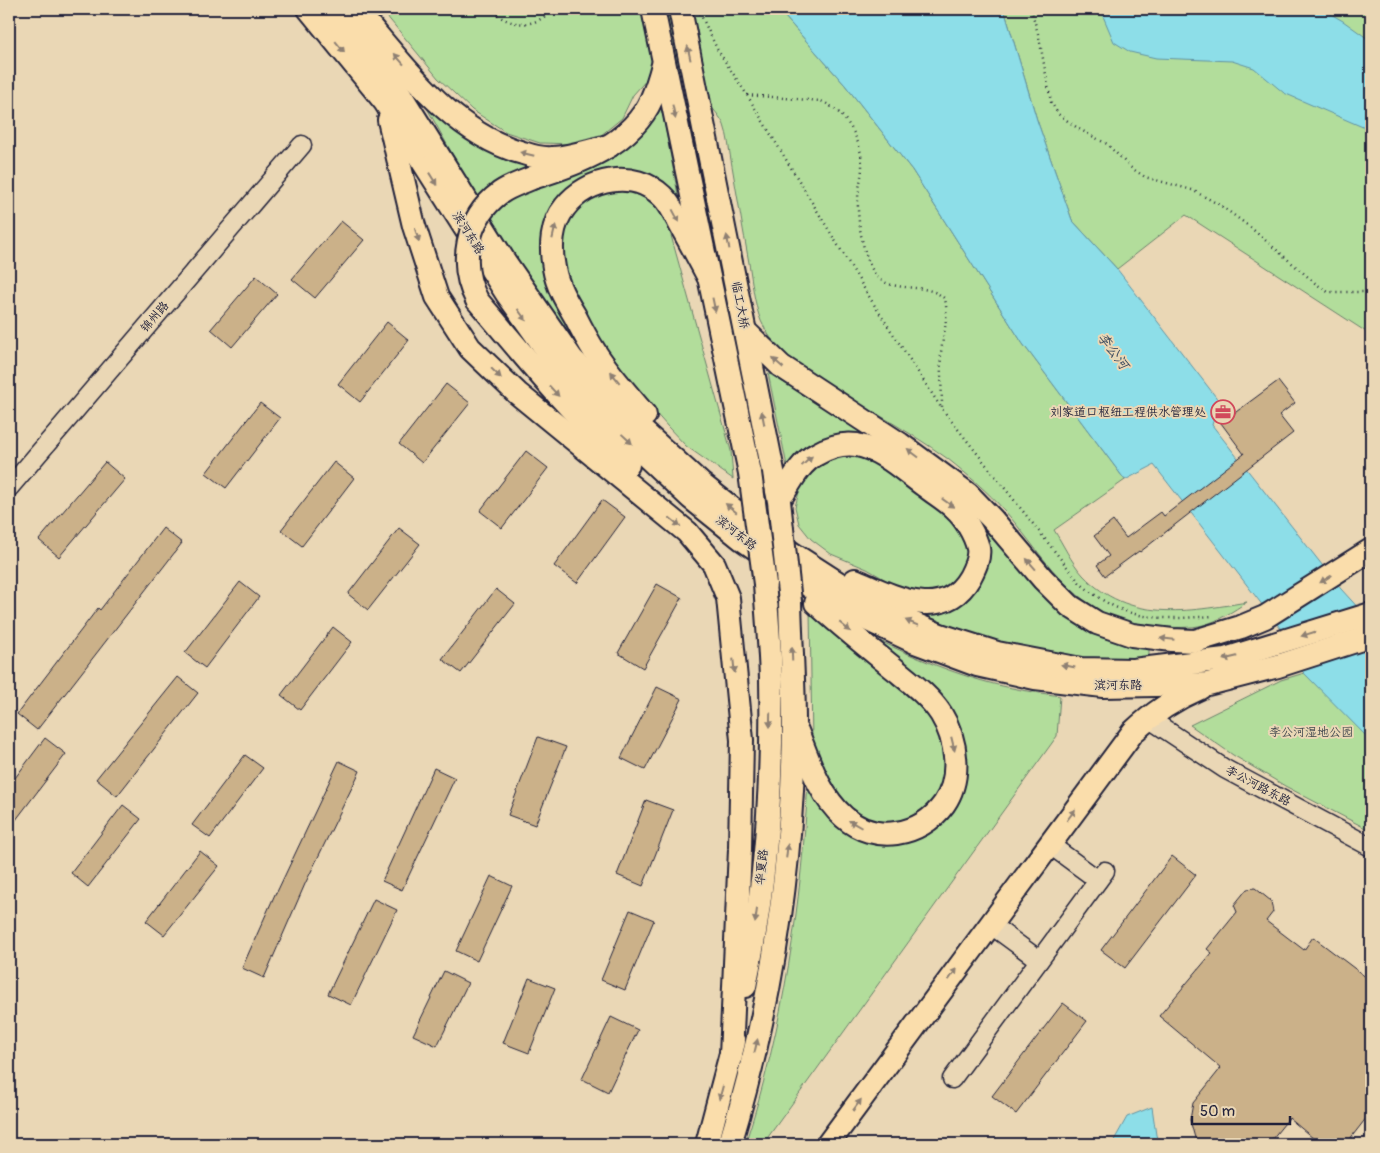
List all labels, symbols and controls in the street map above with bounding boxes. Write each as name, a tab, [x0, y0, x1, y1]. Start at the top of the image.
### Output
one-way arrow	[334, 40, 345, 53]
one-way arrow	[685, 46, 693, 61]
one-way arrow	[393, 53, 405, 65]
one-way arrow	[670, 104, 678, 119]
one-way arrow	[519, 150, 534, 158]
one-way arrow	[429, 173, 438, 186]
street label: 滨河东路	[449, 209, 487, 257]
one-way arrow	[671, 209, 680, 223]
one-way arrow	[550, 225, 558, 240]
one-way arrow	[413, 227, 421, 242]
one-way arrow	[723, 234, 731, 250]
street label: 临工大桥	[728, 280, 752, 331]
one-way arrow	[711, 297, 719, 313]
street label: 锦州路	[138, 298, 172, 336]
one-way arrow	[517, 309, 527, 322]
water label: 李公河	[1094, 329, 1134, 374]
one-way arrow	[771, 357, 784, 368]
one-way arrow	[490, 367, 502, 379]
one-way arrow	[609, 371, 620, 384]
one-way arrow	[548, 384, 560, 396]
office icon: 刘家道口枢纽工程供水管理处	[1210, 399, 1236, 425]
place label: 刘家道口枢纽工程供水管理处	[1050, 405, 1206, 420]
one-way arrow	[759, 411, 767, 426]
one-way arrow	[621, 433, 633, 445]
one-way arrow	[906, 448, 920, 458]
one-way arrow	[801, 455, 813, 467]
one-way arrow	[941, 498, 955, 508]
one-way arrow	[725, 503, 738, 513]
street label: 滨河东路	[712, 512, 760, 554]
one-way arrow	[668, 516, 681, 527]
one-way arrow	[1025, 557, 1036, 570]
one-way arrow	[1319, 574, 1332, 583]
one-way arrow	[905, 619, 919, 627]
one-way arrow	[838, 622, 851, 633]
one-way arrow	[1300, 631, 1315, 639]
one-way arrow	[1159, 635, 1175, 643]
one-way arrow	[787, 646, 795, 662]
one-way arrow	[1222, 654, 1237, 662]
one-way arrow	[730, 658, 738, 674]
one-way arrow	[1060, 662, 1076, 670]
street label: 滨河东路	[1094, 678, 1142, 693]
one-way arrow	[766, 712, 774, 728]
park label: 李公河湿地公园	[1269, 725, 1353, 740]
one-way arrow	[949, 737, 957, 752]
street label: 李公河路东路	[1223, 762, 1293, 810]
one-way arrow	[1065, 809, 1076, 822]
one-way arrow	[849, 820, 862, 829]
one-way arrow	[783, 843, 791, 859]
street label: 华夏路	[753, 848, 771, 886]
one-way arrow	[752, 909, 760, 925]
one-way arrow	[948, 968, 959, 981]
one-way arrow	[752, 1039, 760, 1054]
one-way arrow	[717, 1085, 725, 1100]
scale bar	[1192, 1093, 1290, 1125]
one-way arrow	[852, 1098, 862, 1112]
text: 50 m	[1200, 1102, 1235, 1121]

